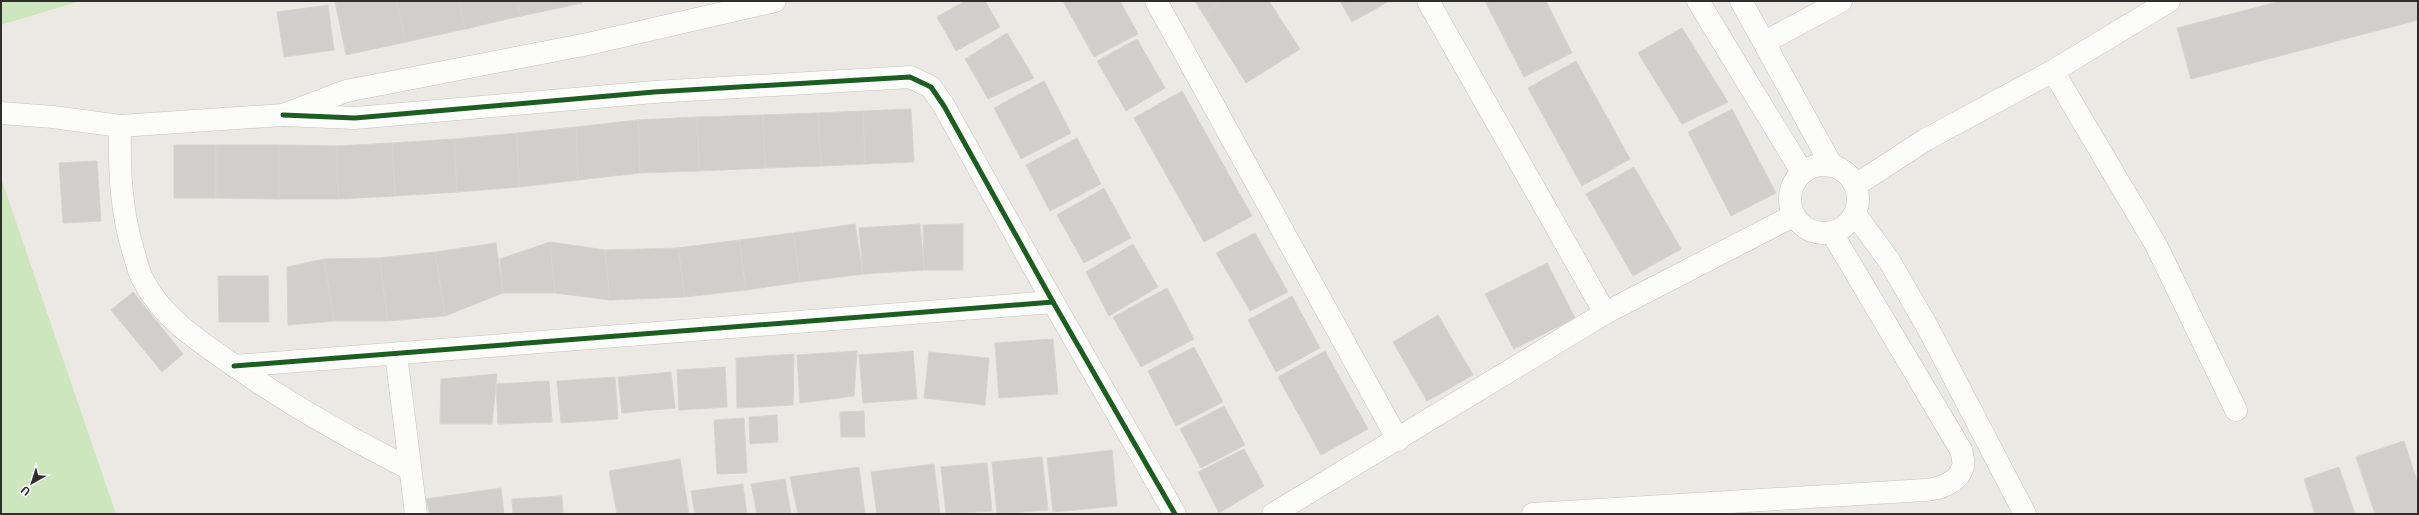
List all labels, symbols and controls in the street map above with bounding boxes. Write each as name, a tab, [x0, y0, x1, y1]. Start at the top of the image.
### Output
north arrow	[12, 463, 52, 503]
text: U	[18, 483, 33, 499]

